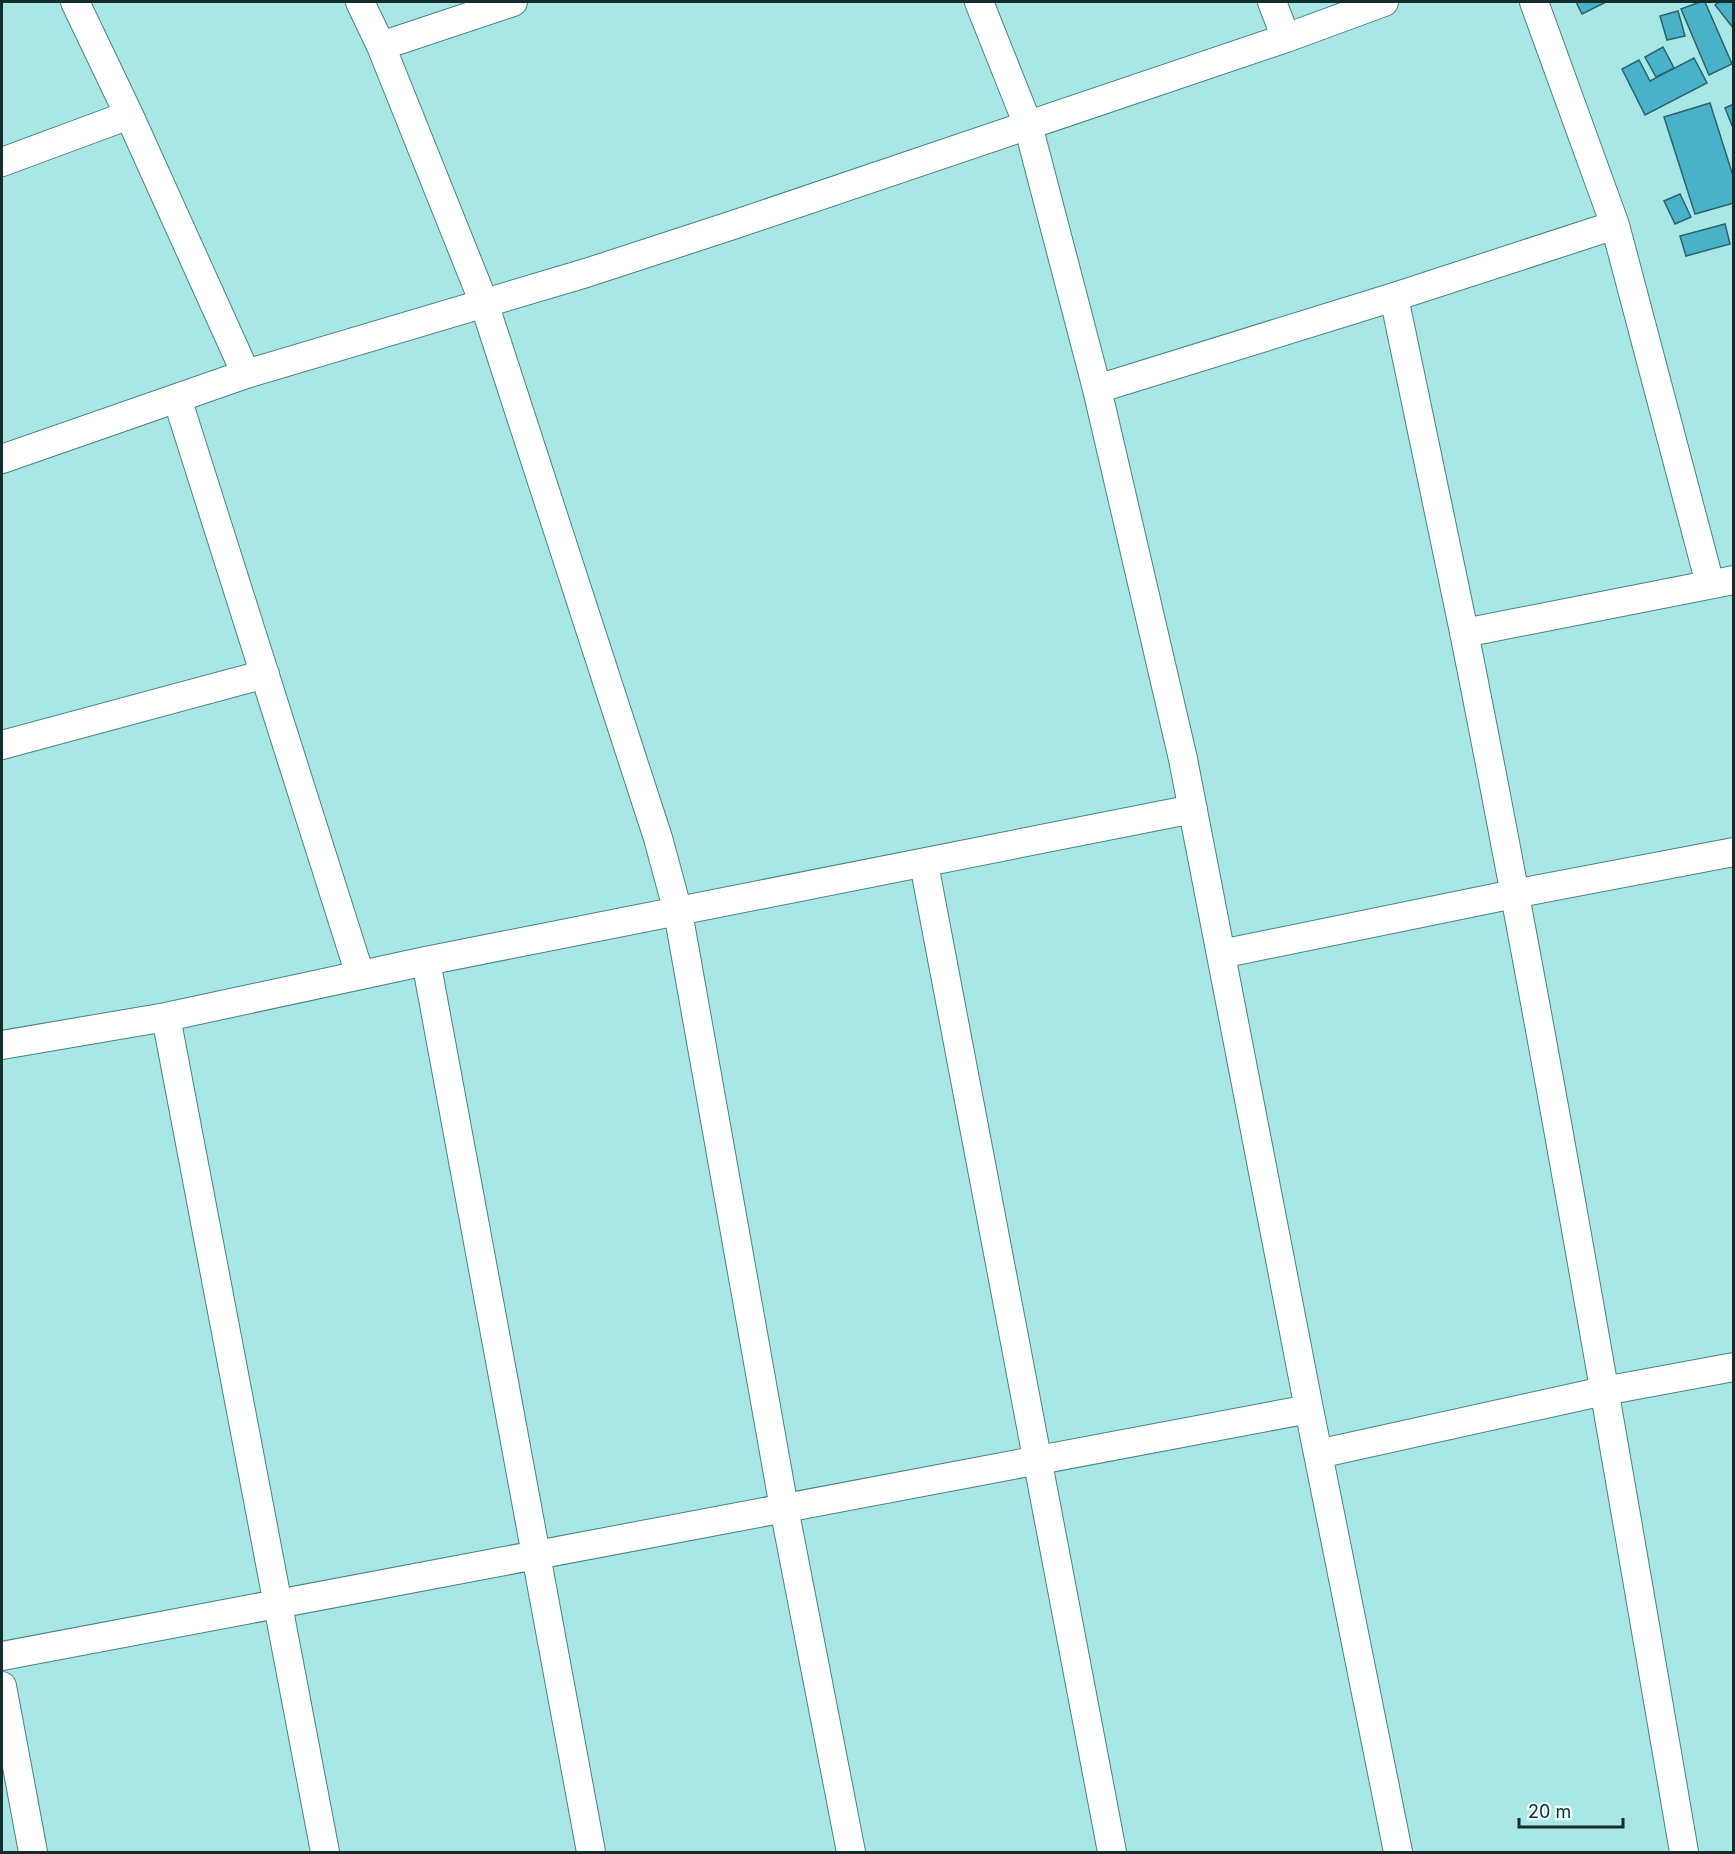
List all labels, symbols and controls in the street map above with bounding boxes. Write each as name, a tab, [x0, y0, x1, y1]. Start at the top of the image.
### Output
scale bar	[1519, 1791, 1622, 1829]
text: 20 m	[1528, 1801, 1571, 1822]

